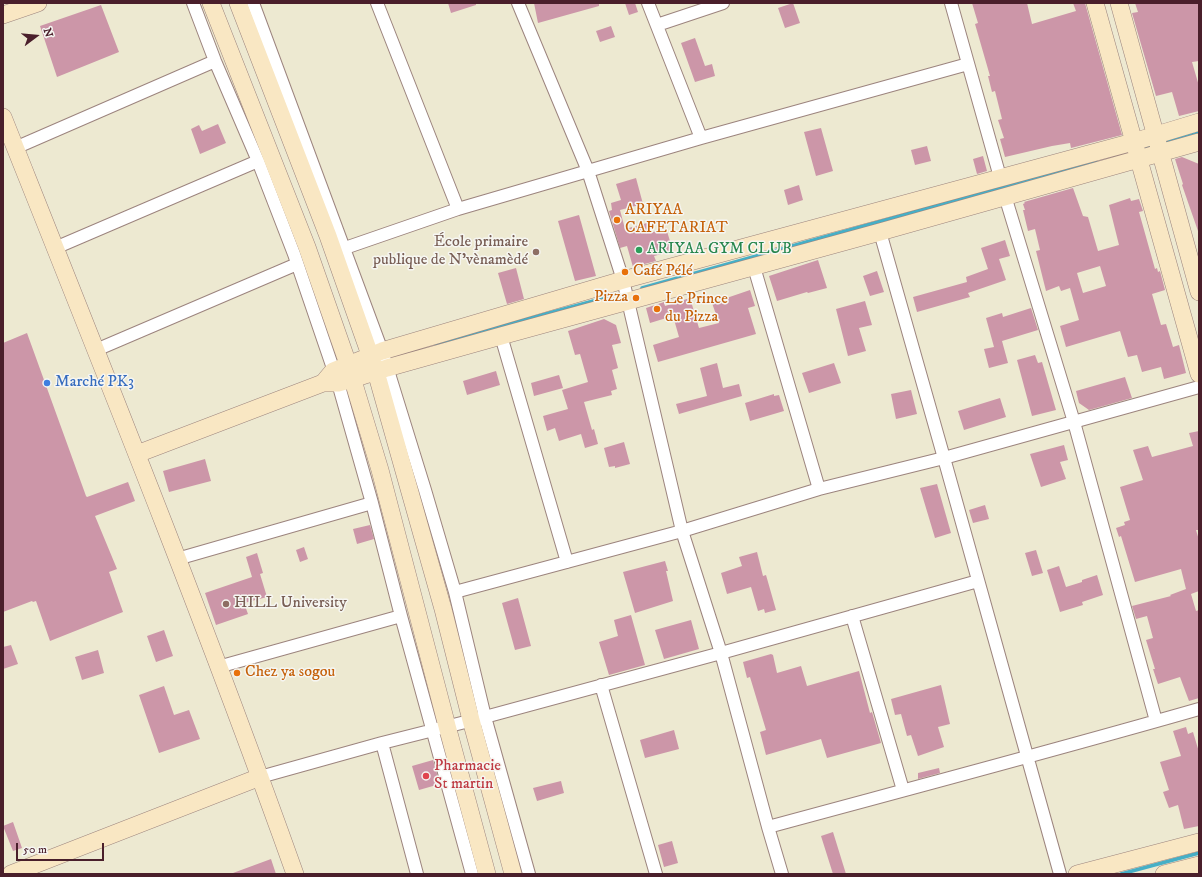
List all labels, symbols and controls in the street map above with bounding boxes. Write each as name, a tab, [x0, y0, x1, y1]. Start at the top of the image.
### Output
north arrow	[16, 16, 56, 56]
text: N	[40, 26, 56, 39]
place label: ARIYAA CAFETARIAT	[625, 201, 728, 239]
marker: ARIYAA CAFETARIAT	[612, 215, 622, 225]
place label: École primaire publique de N'vènamèdé	[373, 233, 528, 271]
place label: ARIYAA GYM CLUB	[647, 240, 792, 260]
marker: ARIYAA GYM CLUB	[634, 245, 644, 255]
marker: École primaire publique de N'vènamèdé	[531, 247, 541, 257]
place label: Café Pélé	[633, 262, 693, 282]
marker: Café Pélé	[620, 267, 630, 277]
place label: Pizza	[594, 288, 628, 308]
place label: Le Prince du Pizza	[665, 290, 728, 328]
marker: Pizza	[631, 293, 641, 303]
marker: Le Prince du Pizza	[652, 304, 662, 314]
place label: Marché PK3	[55, 373, 134, 393]
marker: Marché PK3	[42, 378, 52, 388]
place label: HILL University	[234, 594, 347, 614]
marker: HILL University	[221, 599, 231, 609]
place label: Chez ya sogou	[245, 663, 335, 683]
marker: Chez ya sogou	[232, 668, 242, 678]
place label: Pharmacie St martin	[434, 757, 501, 795]
marker: Pharmacie St martin	[421, 771, 431, 781]
scale bar	[18, 835, 106, 861]
text: 50 m	[23, 842, 47, 857]

